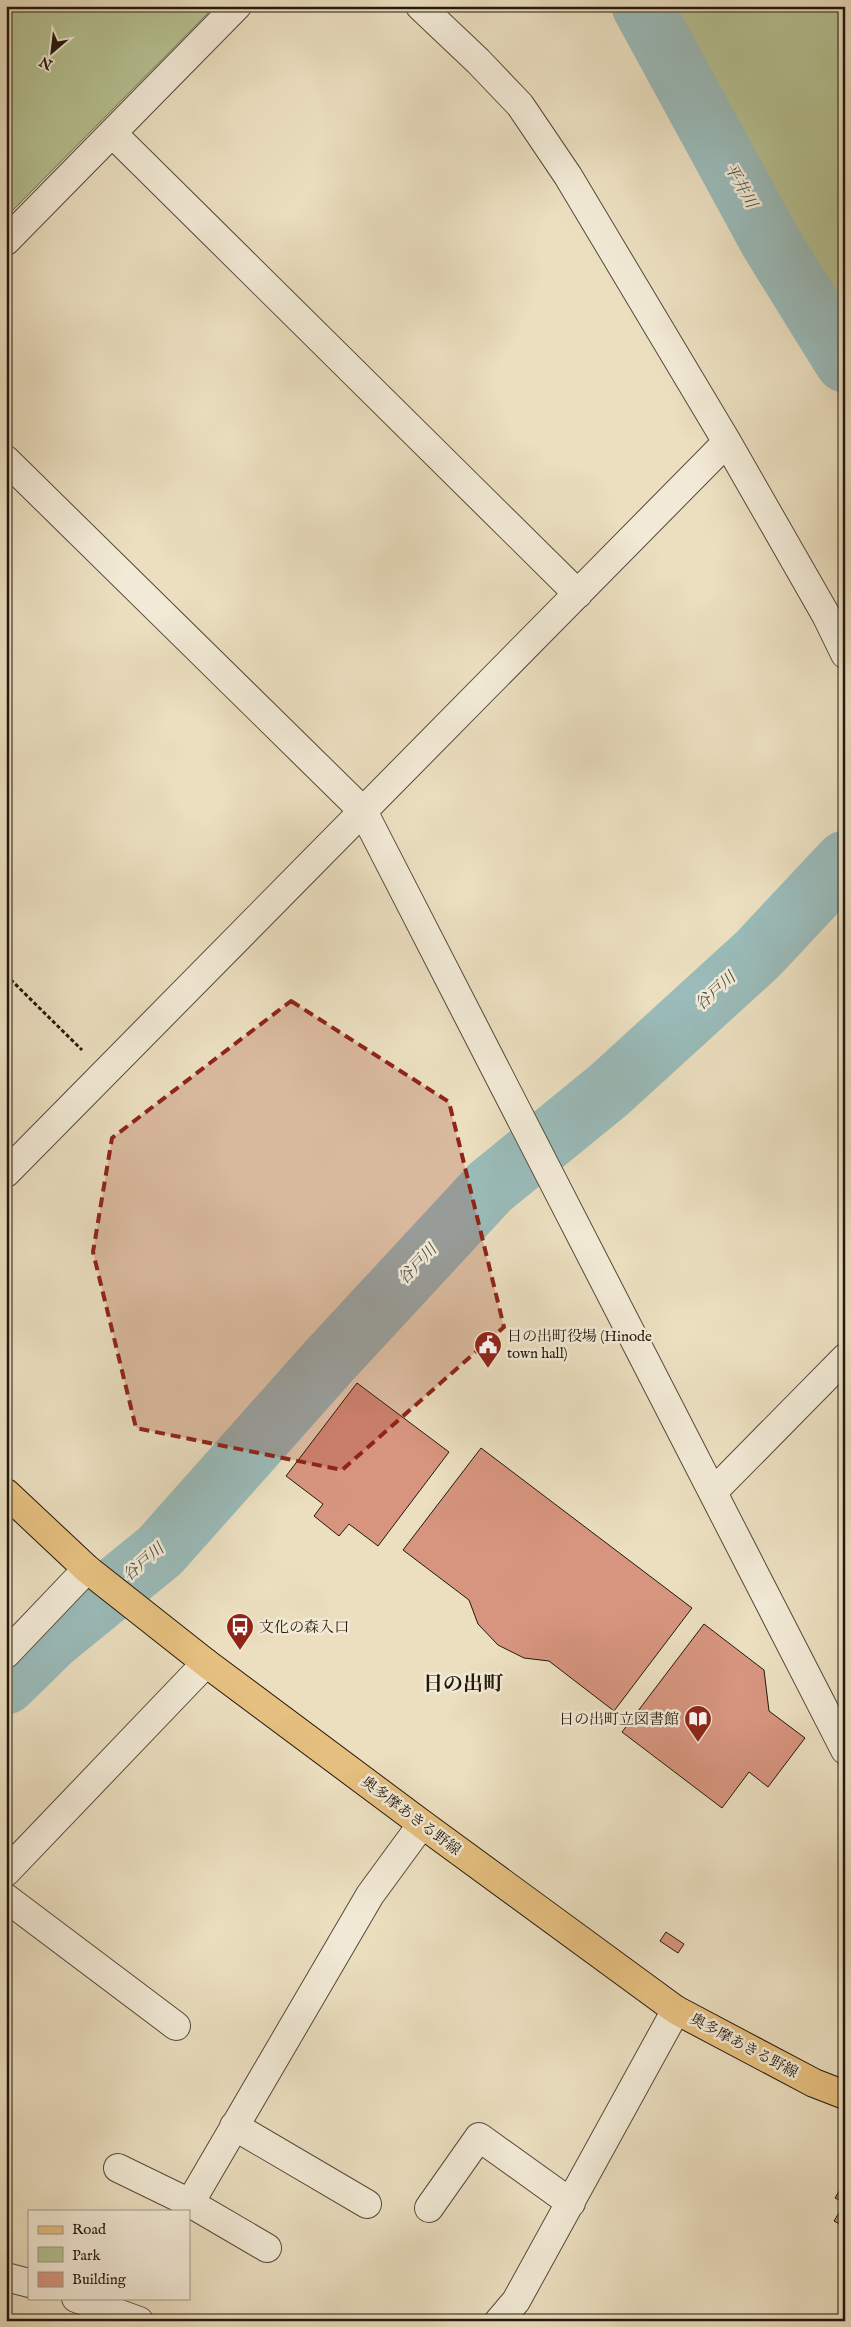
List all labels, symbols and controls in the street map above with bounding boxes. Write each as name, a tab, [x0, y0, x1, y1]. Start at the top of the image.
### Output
north arrow	[28, 28, 78, 78]
text: N	[37, 52, 57, 74]
water label: 平井川	[720, 160, 761, 214]
water label: 谷戸川	[691, 967, 742, 1015]
water label: 谷戸川	[394, 1239, 443, 1289]
place label: 日の出町役場 (Hinode town hall)	[507, 1327, 652, 1363]
public building icon: 日の出町役場 (Hinode town hall)	[473, 1330, 503, 1369]
water label: 谷戸川	[119, 1538, 170, 1586]
bus stop icon: 文化の森入口	[225, 1612, 255, 1651]
place label: 文化の森入口	[259, 1618, 349, 1637]
district label: 日の出町	[423, 1672, 504, 1697]
library icon: 日の出町立図書館	[683, 1704, 713, 1743]
place label: 日の出町立図書館	[559, 1710, 679, 1729]
street label: 奥多摩あきる野線	[357, 1772, 465, 1860]
street label: 奥多摩あきる野線	[687, 2009, 801, 2083]
legend	[28, 2210, 190, 2300]
text: Road	[72, 2220, 107, 2239]
text: Park	[72, 2246, 102, 2265]
text: Building	[72, 2270, 127, 2289]

